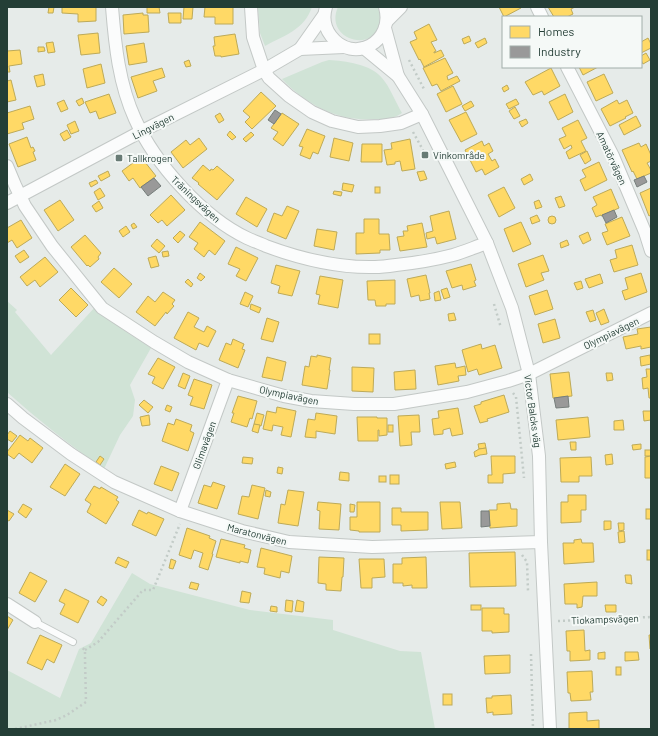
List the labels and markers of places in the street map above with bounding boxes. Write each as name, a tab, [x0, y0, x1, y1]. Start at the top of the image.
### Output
place label: Vinkområde	[433, 149, 485, 161]
marker: Vinkområde	[420, 150, 430, 160]
place label: Tallkrogen	[127, 152, 172, 164]
marker: Tallkrogen	[114, 153, 124, 163]

